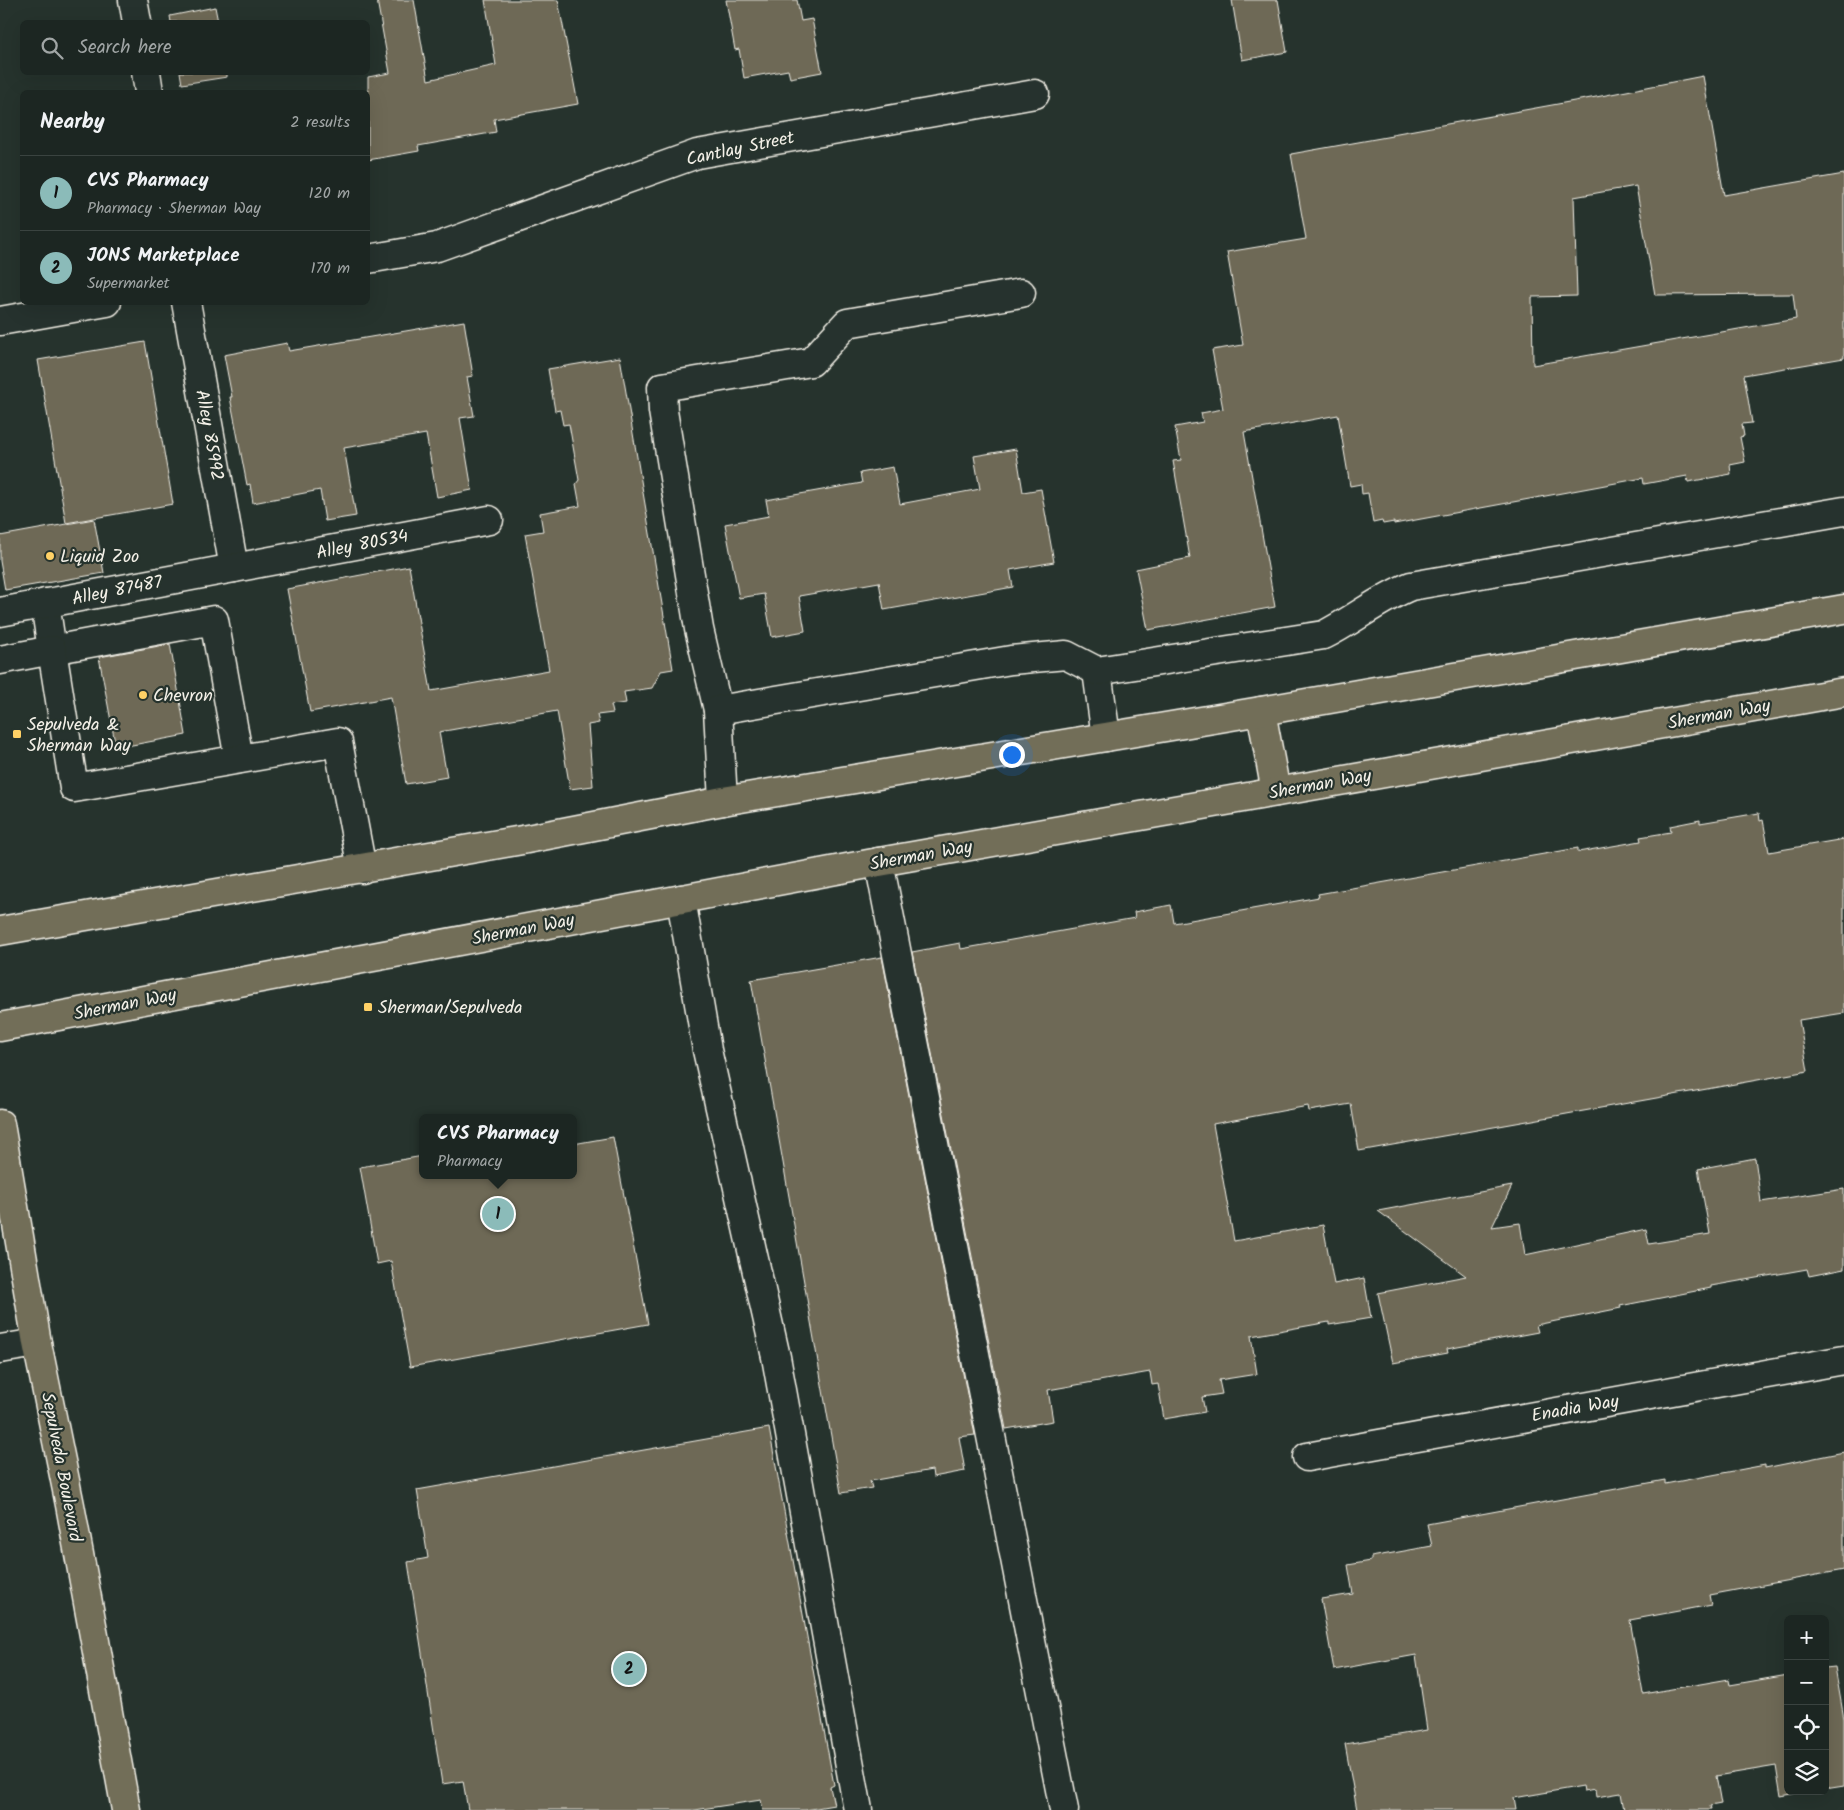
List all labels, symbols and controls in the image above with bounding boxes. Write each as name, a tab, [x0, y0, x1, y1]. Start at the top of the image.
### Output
search box	[20, 20, 370, 75]
text: Search here	[78, 33, 172, 63]
icon: search	[38, 34, 66, 62]
text: Nearby	[40, 106, 105, 139]
text: 2 results	[290, 110, 350, 135]
street label: Cantlay Street	[684, 124, 798, 175]
text: CVS Pharmacy	[87, 166, 209, 196]
text: 1	[54, 181, 58, 206]
text: 120 m	[309, 181, 350, 206]
text: Pharmacy · Sherman Way	[87, 196, 261, 221]
text: JONS Marketplace	[87, 241, 239, 271]
text: 2	[51, 256, 61, 281]
text: 170 m	[310, 256, 350, 281]
text: Supermarket	[87, 271, 170, 296]
street label: Alley 85992	[186, 387, 231, 483]
street label: Alley 80534	[314, 522, 411, 569]
place label: Liquid Zoo	[60, 543, 139, 572]
marker: Liquid Zoo	[44, 550, 56, 562]
street label: Alley 87487	[70, 568, 166, 614]
place label: Chevron	[153, 682, 213, 711]
marker: Chevron	[137, 689, 149, 701]
street label: Sherman Way	[1666, 692, 1773, 739]
place label: Sepulveda & Sherman Way	[27, 711, 131, 761]
marker: Sepulveda & Sherman Way	[11, 728, 23, 740]
your location	[999, 742, 1025, 768]
street label: Sherman Way	[1267, 762, 1374, 809]
street label: Sherman Way	[868, 833, 975, 880]
street label: Sherman Way	[470, 906, 578, 955]
street label: Sherman Way	[72, 981, 180, 1030]
place label: Sherman/Sepulveda	[378, 994, 522, 1023]
marker: Sherman/Sepulveda	[362, 1001, 374, 1013]
popup	[419, 1114, 577, 1179]
text: CVS Pharmacy	[437, 1119, 559, 1149]
text: Pharmacy	[437, 1149, 502, 1174]
pin: 1	[482, 1195, 514, 1233]
street label: Enadia Way	[1529, 1387, 1622, 1431]
street label: Sepulveda Boulevard	[32, 1390, 89, 1545]
map controls	[1784, 1615, 1829, 1795]
button: +	[1784, 1615, 1829, 1660]
pin: 2	[613, 1650, 645, 1688]
button: −	[1784, 1660, 1829, 1705]
button: locate	[1784, 1705, 1829, 1750]
button: layers	[1784, 1750, 1829, 1795]

